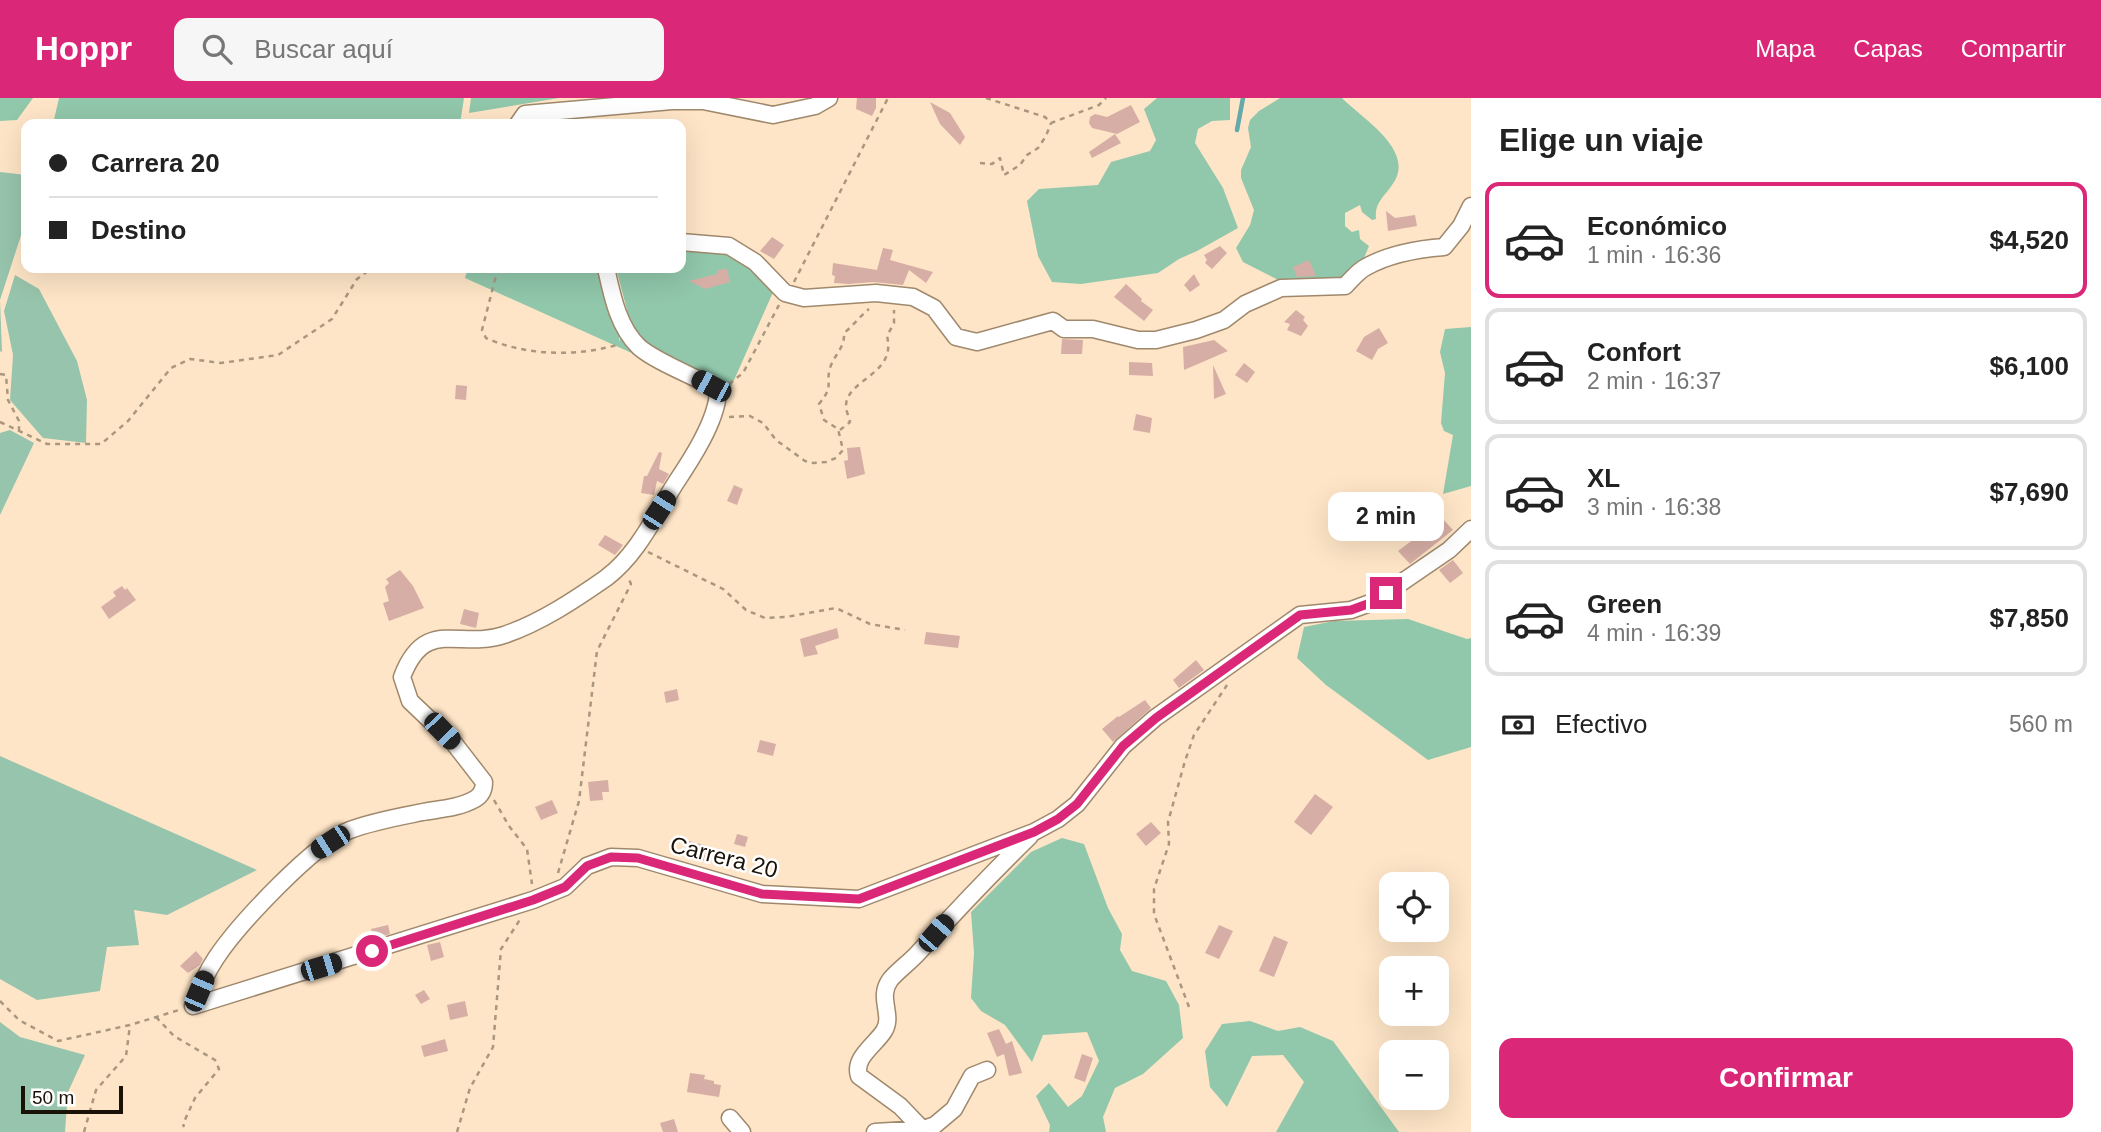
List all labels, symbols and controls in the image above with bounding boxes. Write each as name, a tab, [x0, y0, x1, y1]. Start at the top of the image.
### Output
search box	[174, 18, 664, 81]
text: Hoppr	[35, 30, 132, 67]
icon: search	[198, 30, 236, 68]
text: Buscar aquí	[254, 34, 393, 64]
text: Mapa	[1755, 35, 1815, 62]
text: Capas	[1853, 35, 1923, 62]
text: Compartir	[1961, 35, 2066, 62]
text: Elige un viaje	[1499, 122, 1704, 158]
text: Carrera 20	[91, 148, 220, 178]
icon: car	[1503, 209, 1566, 272]
text: Económico	[1587, 211, 1727, 241]
text: Destino	[91, 215, 186, 245]
text: $4,520	[1989, 225, 2069, 255]
text: 1 min · 16:36	[1587, 242, 1721, 268]
icon: car	[1503, 335, 1566, 398]
text: Confort	[1587, 337, 1681, 367]
text: $6,100	[1989, 351, 2069, 381]
car	[688, 367, 735, 405]
text: 2 min · 16:37	[1587, 368, 1721, 394]
icon: car	[1503, 461, 1566, 524]
text: XL	[1587, 463, 1620, 493]
text: $7,690	[1989, 477, 2069, 507]
car	[639, 487, 680, 533]
callout: 2 min	[1328, 491, 1444, 540]
text: 3 min · 16:38	[1587, 494, 1721, 520]
text: 2 min	[1356, 503, 1416, 529]
route end	[1370, 577, 1402, 609]
icon: car	[1503, 587, 1566, 650]
text: Green	[1587, 589, 1662, 619]
text: $7,850	[1989, 603, 2069, 633]
text: 4 min · 16:39	[1587, 620, 1721, 646]
icon: cash	[1499, 706, 1537, 744]
car	[420, 709, 465, 753]
text: Efectivo	[1555, 709, 1648, 739]
text: 560 m	[2009, 711, 2073, 737]
car	[307, 822, 354, 862]
street label: Carrera 20	[668, 831, 780, 883]
map controls	[1379, 872, 1449, 1110]
button: locate	[1379, 872, 1449, 942]
car	[915, 910, 958, 956]
route start	[356, 935, 388, 967]
car	[298, 951, 345, 983]
button: +	[1379, 956, 1449, 1026]
car	[182, 968, 217, 1014]
button: Confirmar	[1499, 1038, 2073, 1118]
button: −	[1379, 1040, 1449, 1110]
scale bar	[21, 1083, 122, 1115]
text: 50 m	[32, 1087, 74, 1108]

